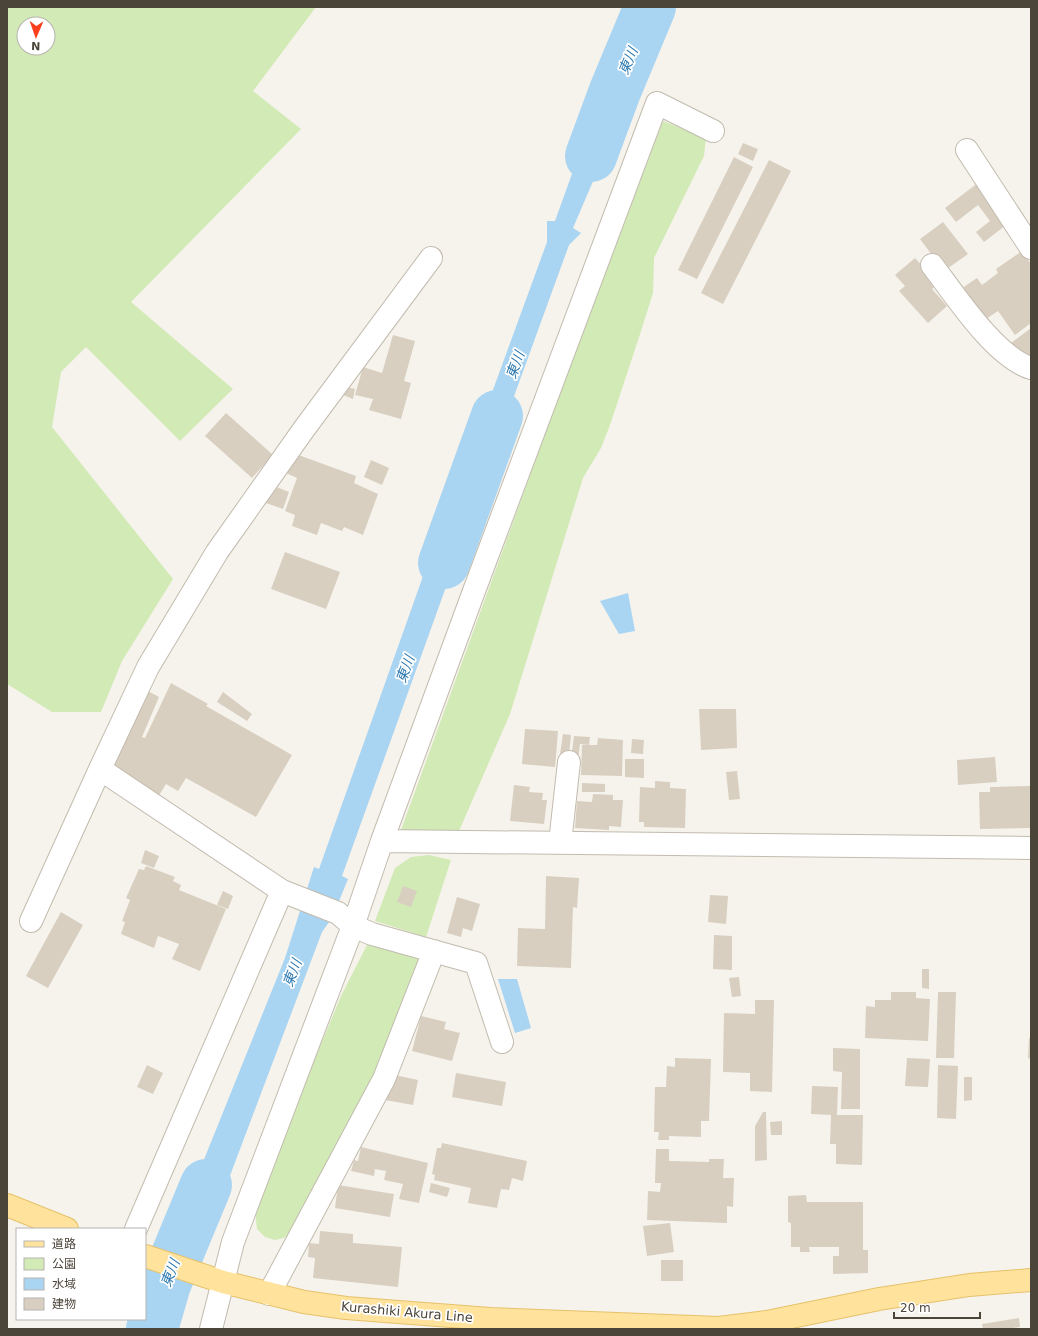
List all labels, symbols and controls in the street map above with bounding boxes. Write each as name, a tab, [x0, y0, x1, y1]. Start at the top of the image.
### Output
north arrow	[16, 16, 56, 56]
text: N	[31, 39, 41, 52]
water label: 東川	[615, 43, 642, 77]
water label: 東川	[503, 347, 528, 381]
water label: 東川	[393, 651, 418, 685]
water label: 東川	[280, 955, 305, 989]
legend	[16, 1228, 146, 1320]
text: 道路	[52, 1237, 76, 1251]
water label: 東川	[158, 1255, 183, 1289]
text: 公園	[52, 1257, 76, 1271]
text: 水域	[52, 1277, 76, 1291]
scale bar	[894, 1294, 980, 1320]
text: 建物	[52, 1297, 76, 1311]
street label: Kurashiki Akura Line	[341, 1299, 473, 1325]
text: 20 m	[900, 1301, 931, 1315]

